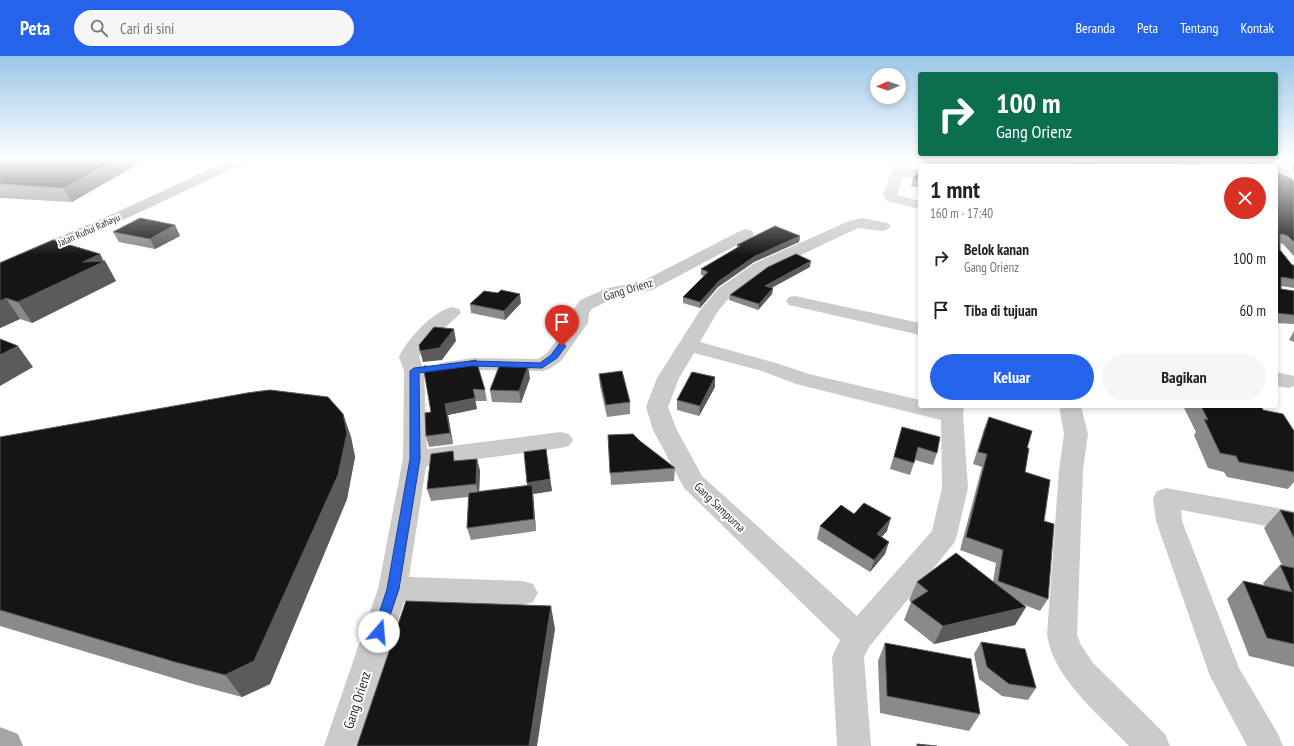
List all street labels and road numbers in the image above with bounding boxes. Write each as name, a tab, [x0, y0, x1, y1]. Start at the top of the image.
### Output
street label: Jalan Ruhui Rahayu	[55, 210, 122, 250]
street label: Gang Orienz	[602, 274, 654, 304]
street label: Gang Sampurna	[691, 479, 749, 535]
street label: Gang Orienz	[339, 669, 375, 731]

